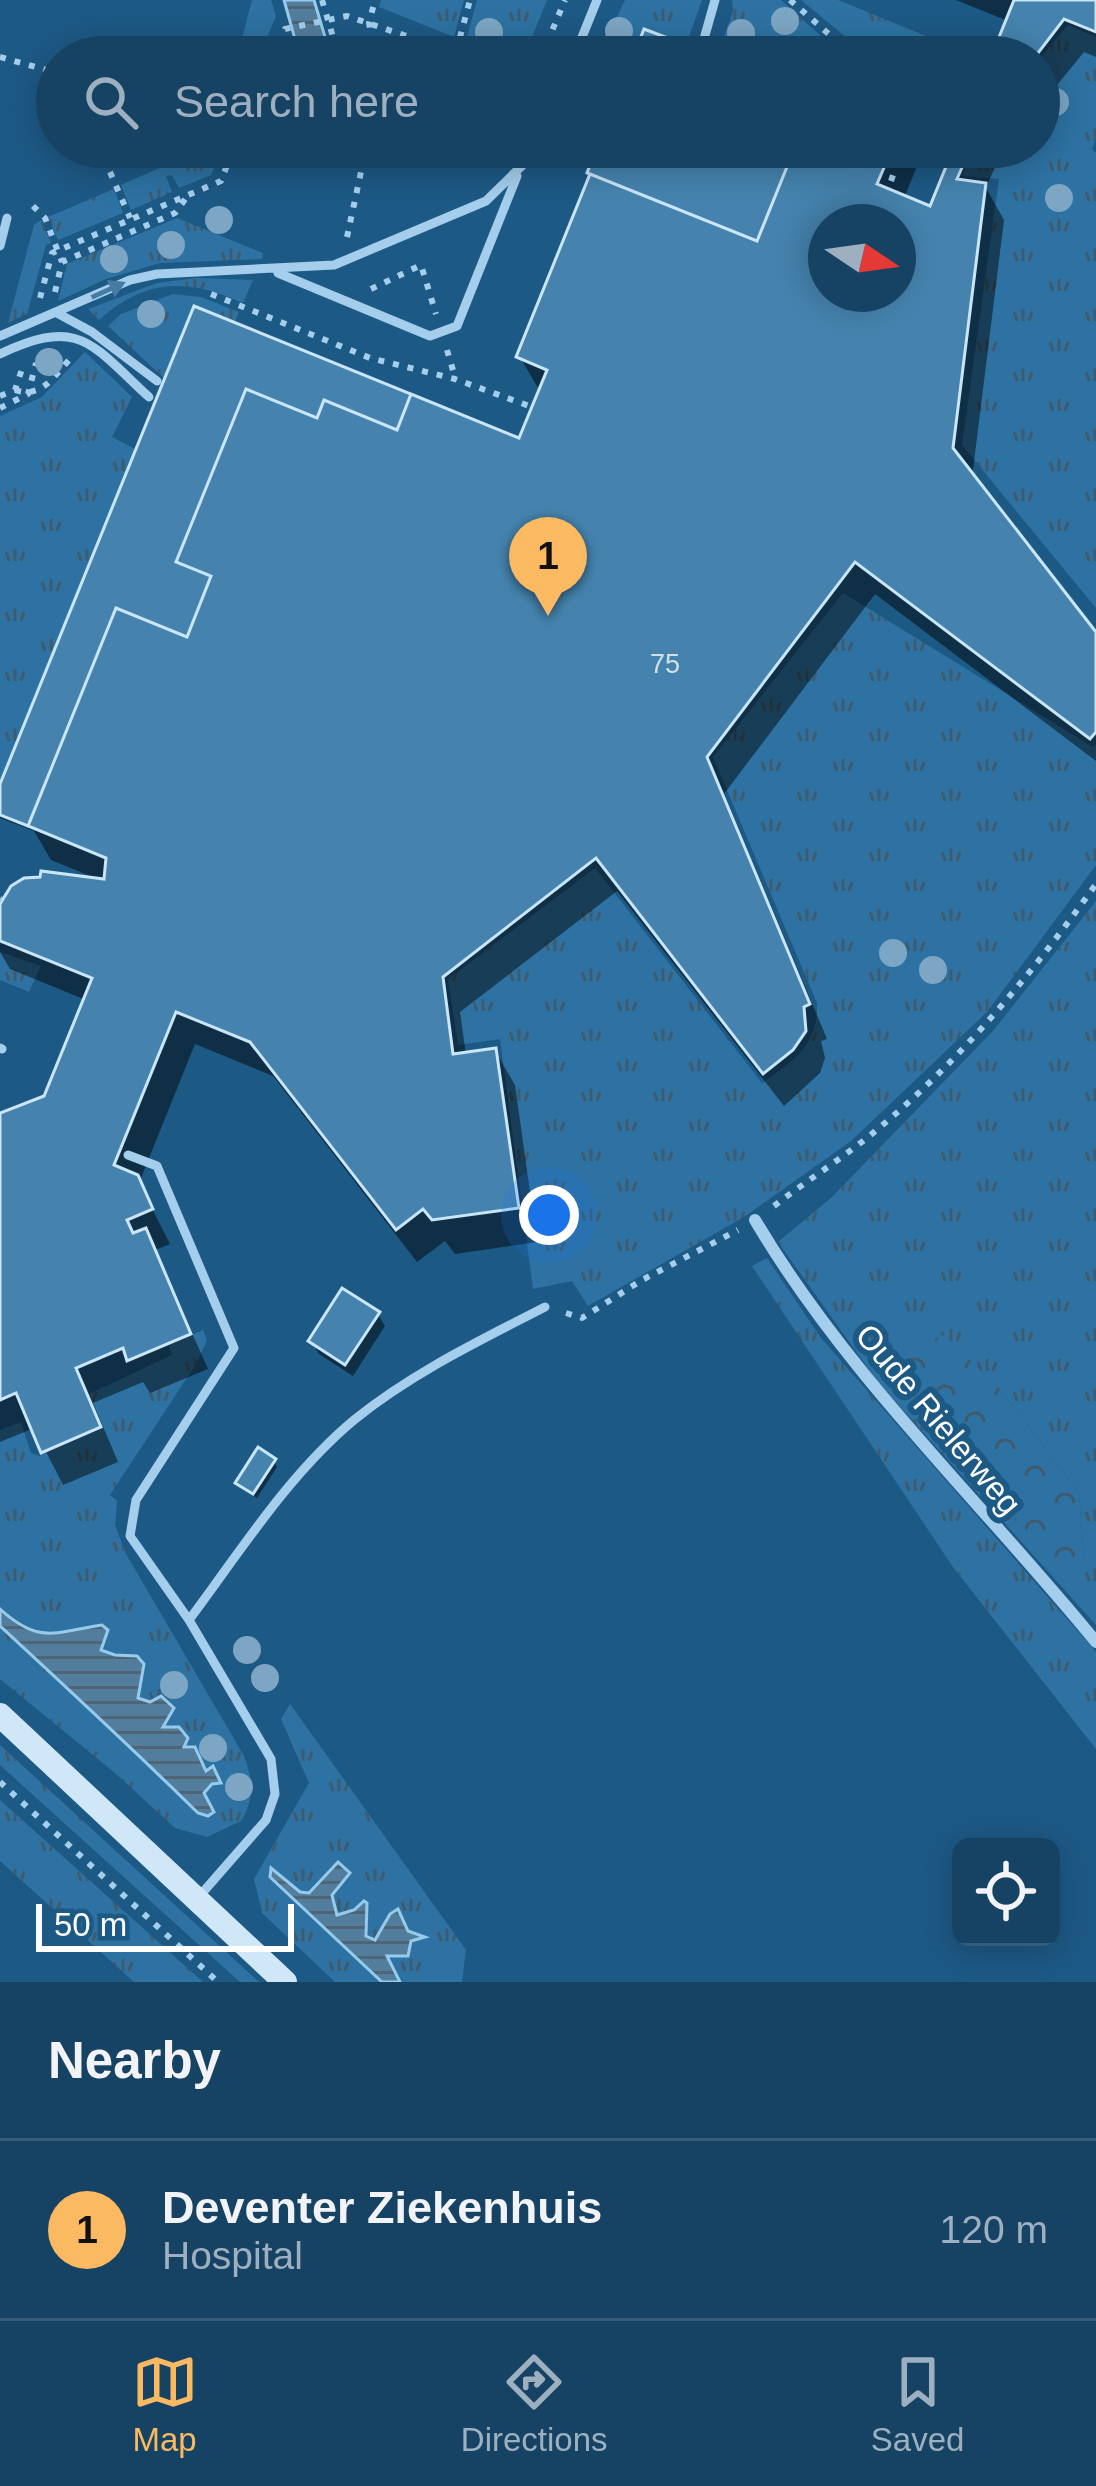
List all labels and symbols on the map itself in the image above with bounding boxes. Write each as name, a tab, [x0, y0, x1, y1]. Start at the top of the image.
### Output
north arrow	[808, 204, 916, 312]
one-way arrow	[91, 280, 126, 300]
pin: 1	[509, 517, 587, 616]
house number: 75	[650, 649, 680, 679]
your location	[519, 1185, 579, 1245]
street label: Oude Rielerweg	[848, 1317, 1029, 1522]
scale bar	[36, 1898, 294, 1951]

